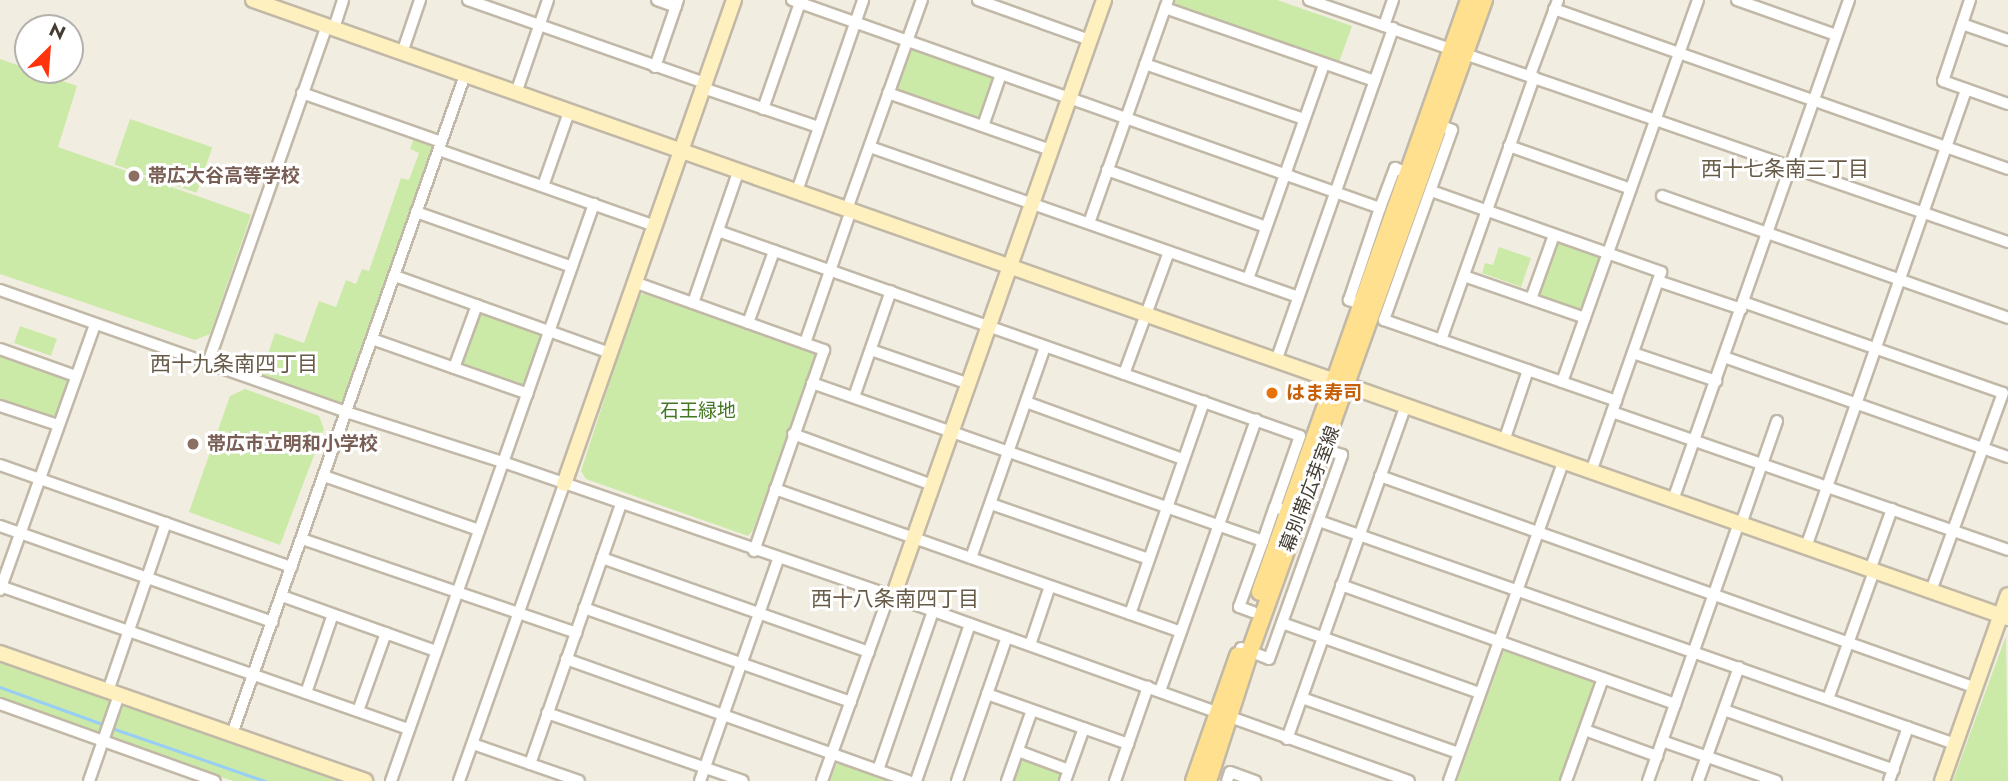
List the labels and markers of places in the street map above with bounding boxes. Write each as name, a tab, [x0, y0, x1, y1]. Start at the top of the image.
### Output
place label: 帯広大谷高等学校	[148, 165, 300, 187]
marker: 帯広大谷高等学校	[126, 168, 142, 184]
place label: はま寿司	[1286, 382, 1362, 404]
marker: はま寿司	[1264, 385, 1280, 401]
place label: 帯広市立明和小学校	[207, 433, 378, 455]
marker: 帯広市立明和小学校	[185, 436, 201, 452]

